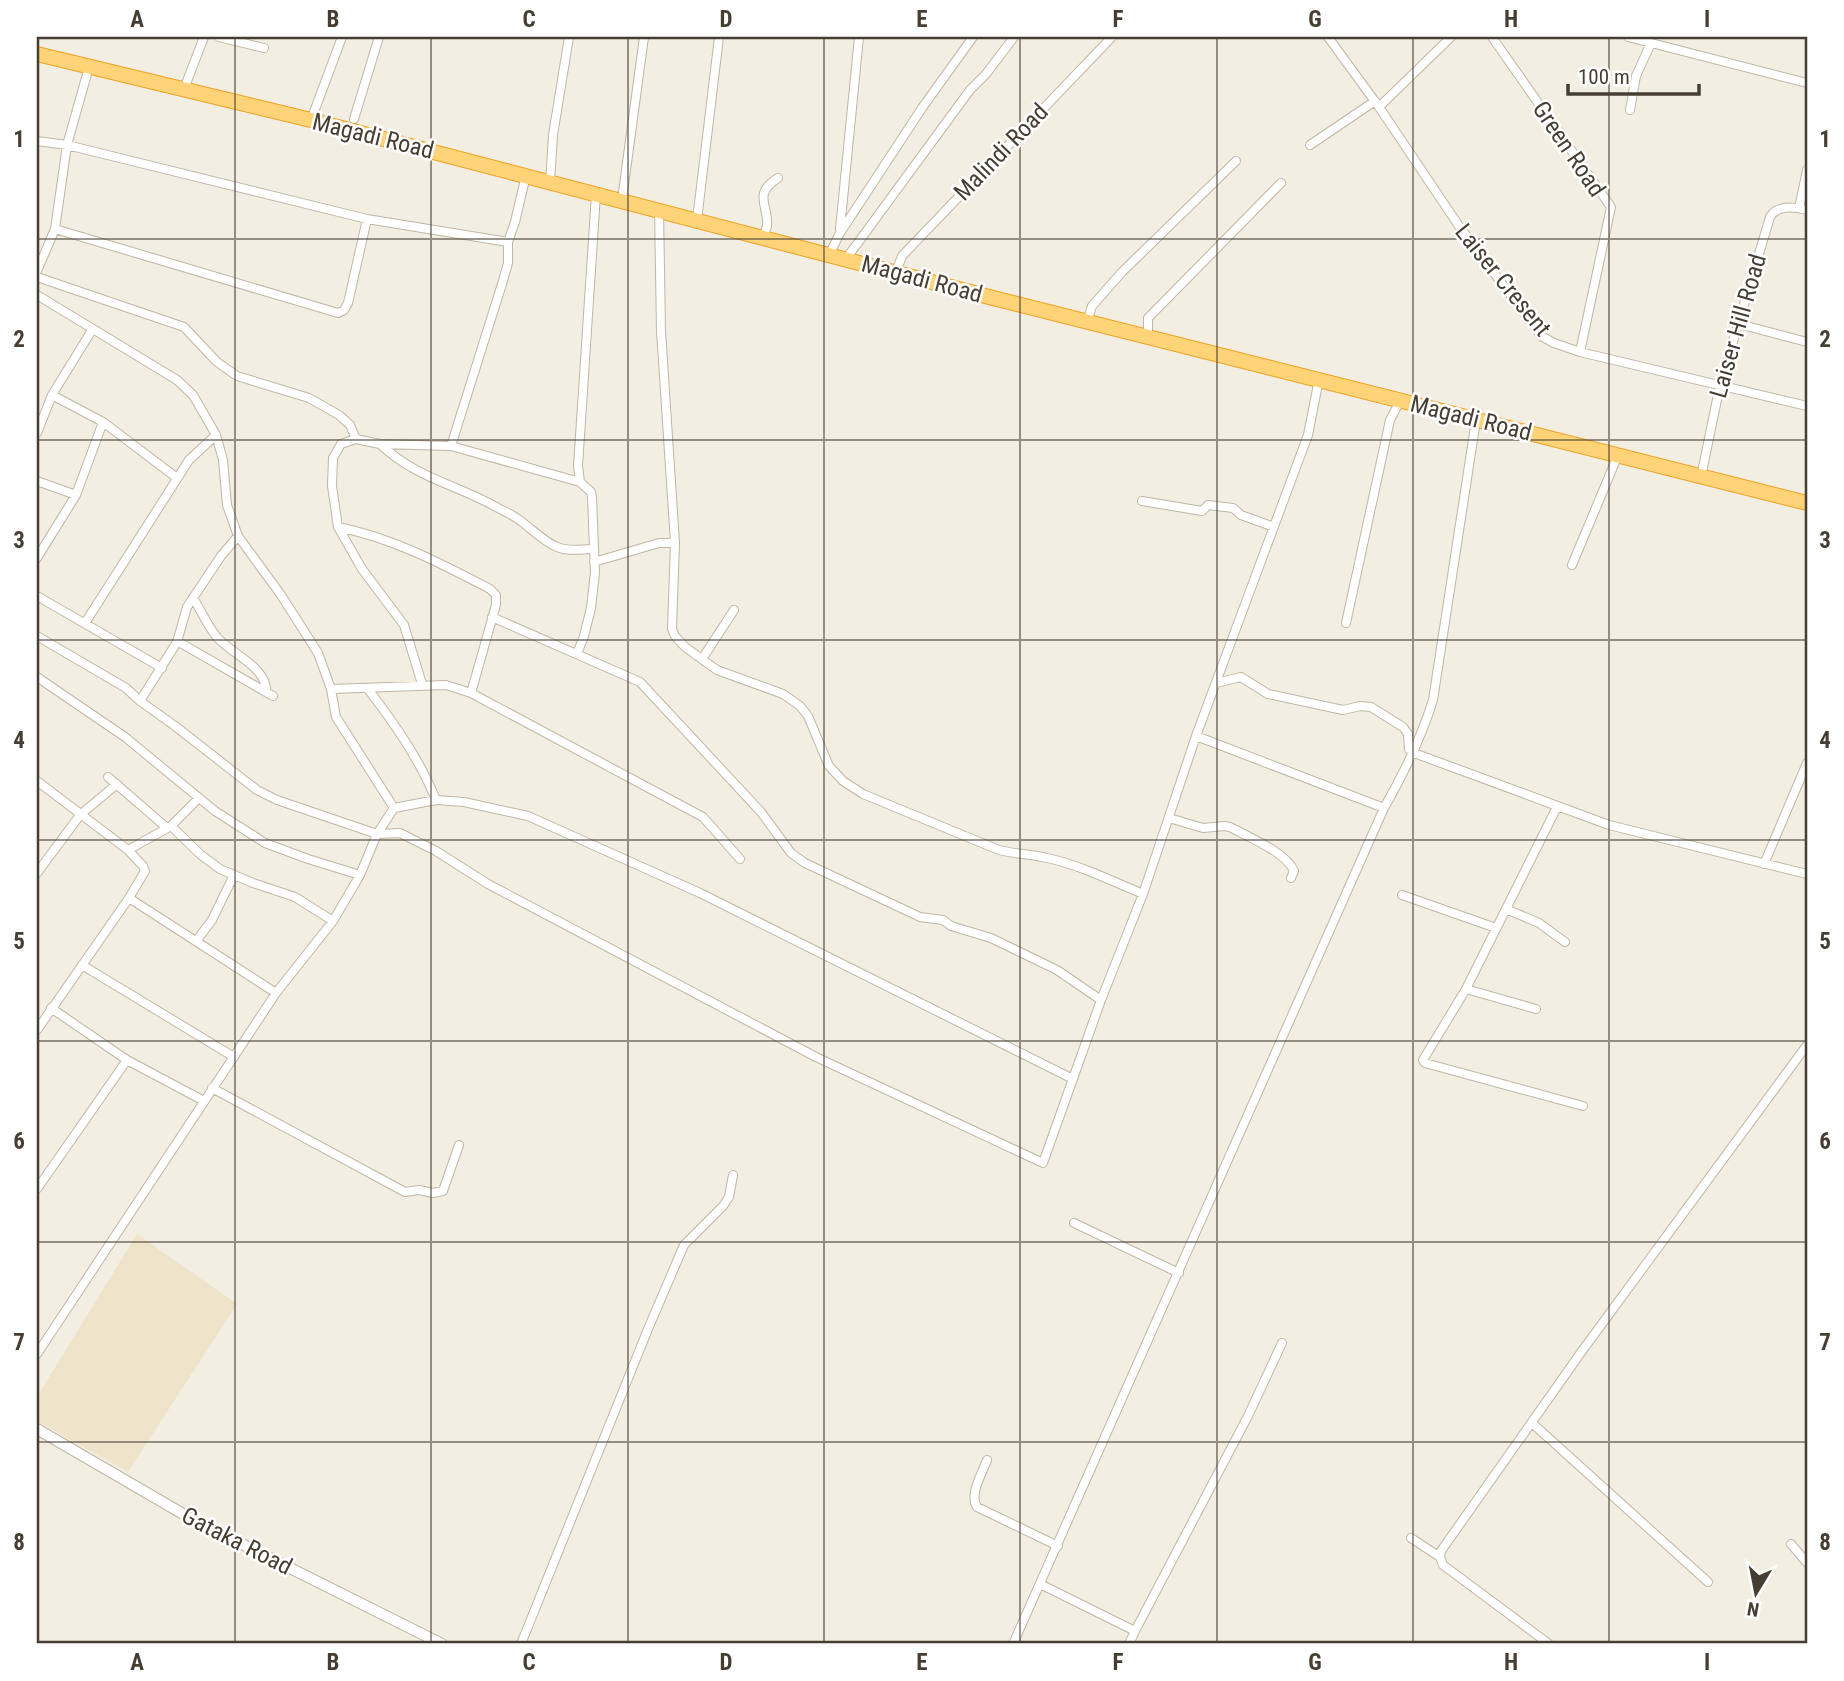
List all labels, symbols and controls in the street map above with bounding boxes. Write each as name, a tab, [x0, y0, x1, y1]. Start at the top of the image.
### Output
text: A	[130, 6, 144, 33]
text: B	[327, 6, 339, 33]
text: C	[522, 6, 536, 33]
text: D	[720, 6, 733, 33]
text: E	[916, 6, 928, 33]
text: F	[1113, 6, 1124, 33]
text: G	[1308, 6, 1322, 33]
text: H	[1504, 6, 1518, 33]
text: I	[1704, 6, 1710, 33]
scale bar	[1568, 52, 1699, 96]
text: 100 m	[1578, 65, 1630, 89]
street label: Green Road	[1527, 96, 1611, 202]
street label: Malindi Road	[948, 98, 1054, 206]
street label: Magadi Road	[309, 107, 437, 165]
text: 1	[13, 126, 25, 153]
text: 1	[1819, 126, 1831, 153]
street label: Laiser Cresent	[1449, 218, 1557, 342]
street label: Magadi Road	[858, 249, 986, 309]
street label: Laiser Hill Road	[1704, 251, 1772, 401]
text: 2	[13, 326, 25, 353]
text: 2	[1819, 326, 1831, 353]
street label: Magadi Road	[1407, 389, 1535, 447]
text: 3	[13, 527, 25, 554]
text: 3	[1819, 527, 1831, 554]
text: 4	[13, 727, 25, 754]
text: 4	[1819, 727, 1831, 754]
text: 5	[13, 928, 25, 955]
text: 5	[1819, 928, 1831, 955]
text: 6	[13, 1128, 25, 1155]
text: 6	[1819, 1128, 1831, 1155]
text: 7	[13, 1329, 25, 1356]
text: 7	[1819, 1329, 1831, 1356]
street label: Gataka Road	[177, 1501, 297, 1581]
text: 8	[13, 1529, 25, 1556]
text: 8	[1819, 1529, 1831, 1556]
north arrow	[1722, 1558, 1792, 1628]
text: N	[1745, 1597, 1761, 1622]
text: A	[130, 1649, 144, 1676]
text: B	[327, 1649, 339, 1676]
text: C	[522, 1649, 536, 1676]
text: D	[720, 1649, 733, 1676]
text: E	[916, 1649, 928, 1676]
text: F	[1113, 1649, 1124, 1676]
text: G	[1308, 1649, 1322, 1676]
text: H	[1504, 1649, 1518, 1676]
text: I	[1704, 1649, 1710, 1676]

